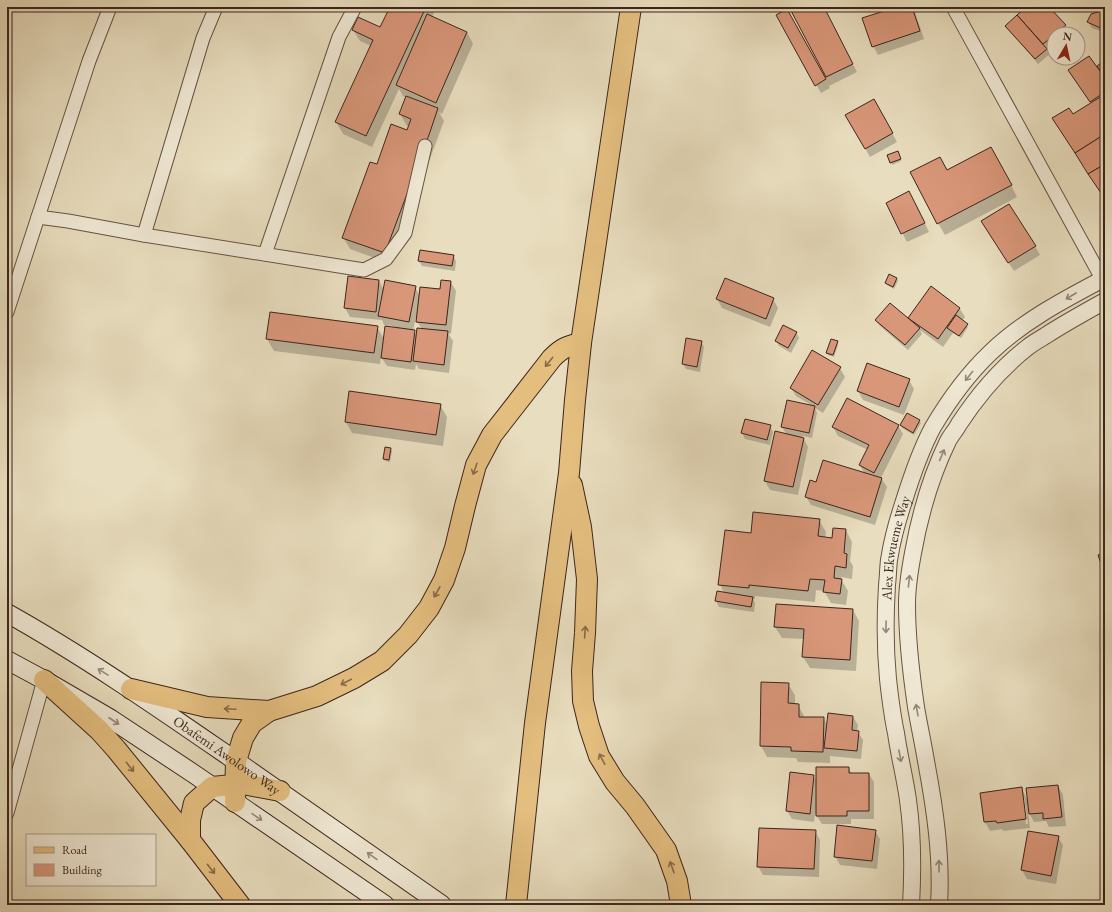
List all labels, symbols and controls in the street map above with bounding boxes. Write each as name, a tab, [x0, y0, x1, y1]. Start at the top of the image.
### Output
north arrow	[1046, 26, 1086, 66]
text: N	[1062, 29, 1073, 44]
one-way arrow	[1065, 293, 1077, 301]
one-way arrow	[544, 357, 553, 368]
one-way arrow	[965, 371, 974, 381]
one-way arrow	[939, 450, 946, 462]
one-way arrow	[471, 462, 479, 474]
street label: Alex Ekwueme Way	[877, 493, 914, 602]
one-way arrow	[906, 574, 913, 587]
one-way arrow	[433, 586, 441, 598]
one-way arrow	[882, 620, 889, 633]
one-way arrow	[581, 626, 589, 639]
one-way arrow	[98, 668, 109, 676]
one-way arrow	[340, 679, 352, 686]
one-way arrow	[913, 704, 921, 717]
one-way arrow	[224, 705, 237, 712]
street label: Obafemi Awolowo Way	[170, 712, 285, 799]
one-way arrow	[108, 717, 119, 725]
one-way arrow	[896, 749, 904, 762]
one-way arrow	[597, 753, 605, 765]
one-way arrow	[126, 762, 134, 773]
one-way arrow	[251, 813, 262, 821]
legend	[26, 834, 156, 886]
text: Road	[62, 842, 88, 858]
one-way arrow	[367, 852, 378, 860]
one-way arrow	[935, 860, 943, 873]
text: Building	[62, 862, 103, 878]
one-way arrow	[668, 862, 676, 874]
one-way arrow	[207, 863, 216, 874]

